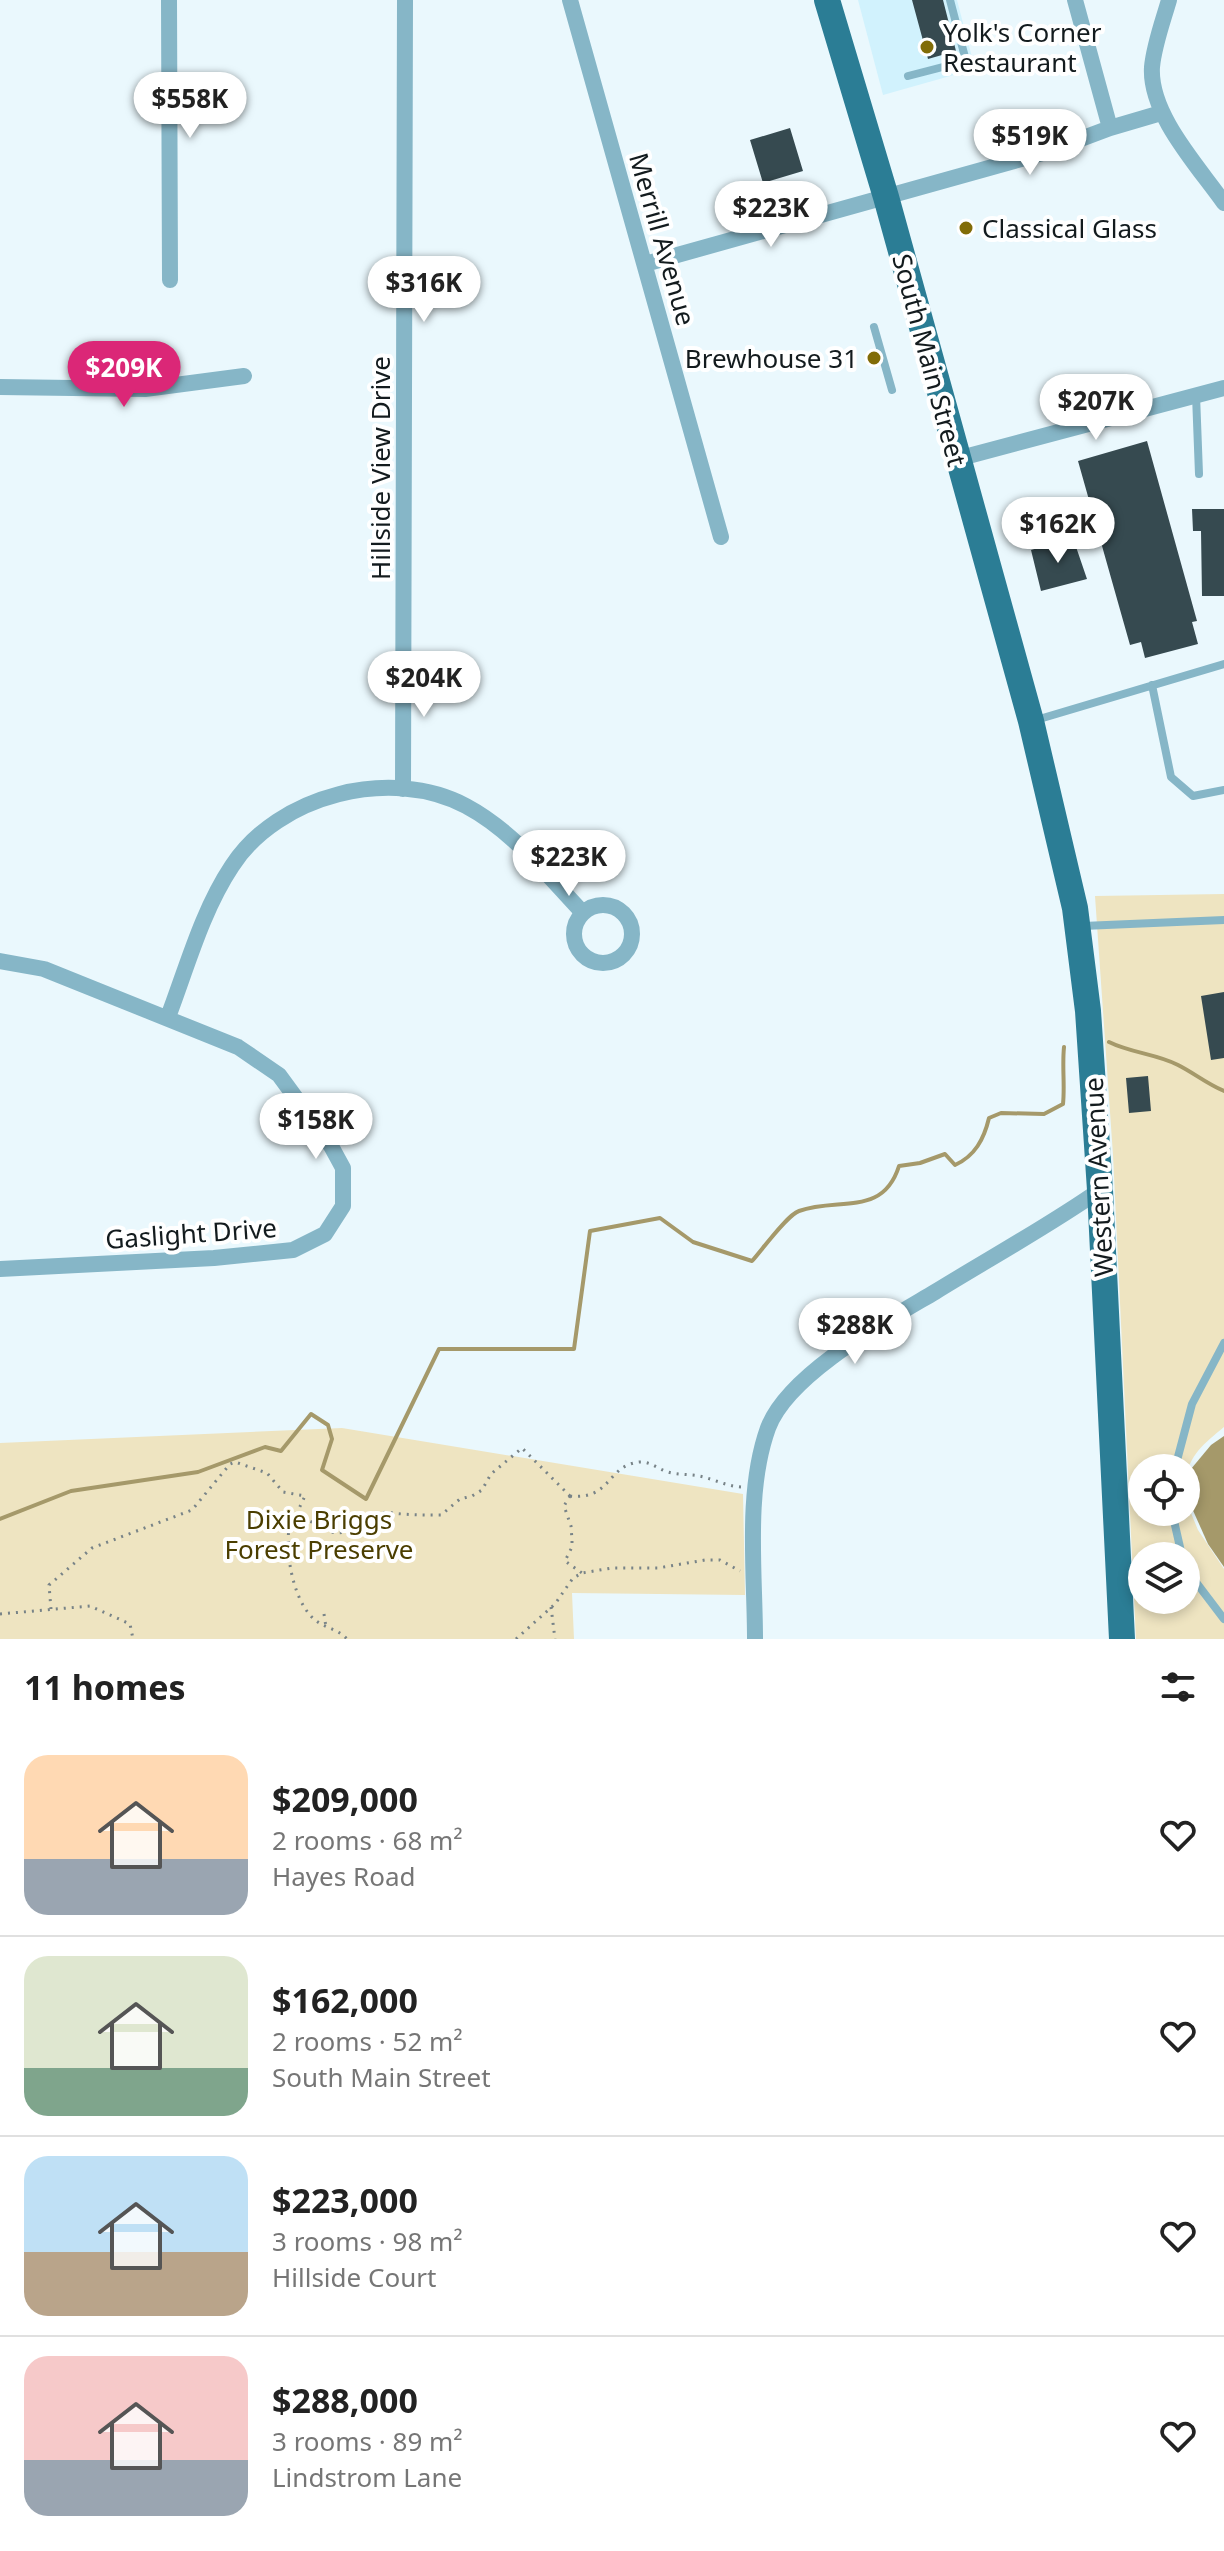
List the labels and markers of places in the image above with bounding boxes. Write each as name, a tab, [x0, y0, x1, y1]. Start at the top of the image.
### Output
place label: Yolk's Corner Restaurant	[943, 14, 1102, 80]
marker: Yolk's Corner Restaurant	[918, 38, 936, 56]
pin: $558K	[134, 72, 246, 140]
pin: $519K	[974, 109, 1086, 177]
pin: $223K	[715, 181, 827, 249]
place label: Classical Glass	[982, 210, 1157, 246]
marker: Classical Glass	[957, 219, 975, 237]
pin: $316K	[368, 256, 480, 324]
place label: Brewhouse 31	[685, 340, 858, 376]
pin: $209K	[68, 341, 180, 409]
marker: Brewhouse 31	[865, 349, 883, 367]
pin: $207K	[1040, 374, 1152, 442]
pin: $162K	[1002, 497, 1114, 565]
pin: $204K	[368, 651, 480, 719]
pin: $223K	[513, 830, 625, 898]
pin: $158K	[260, 1093, 372, 1161]
pin: $288K	[799, 1298, 911, 1366]

